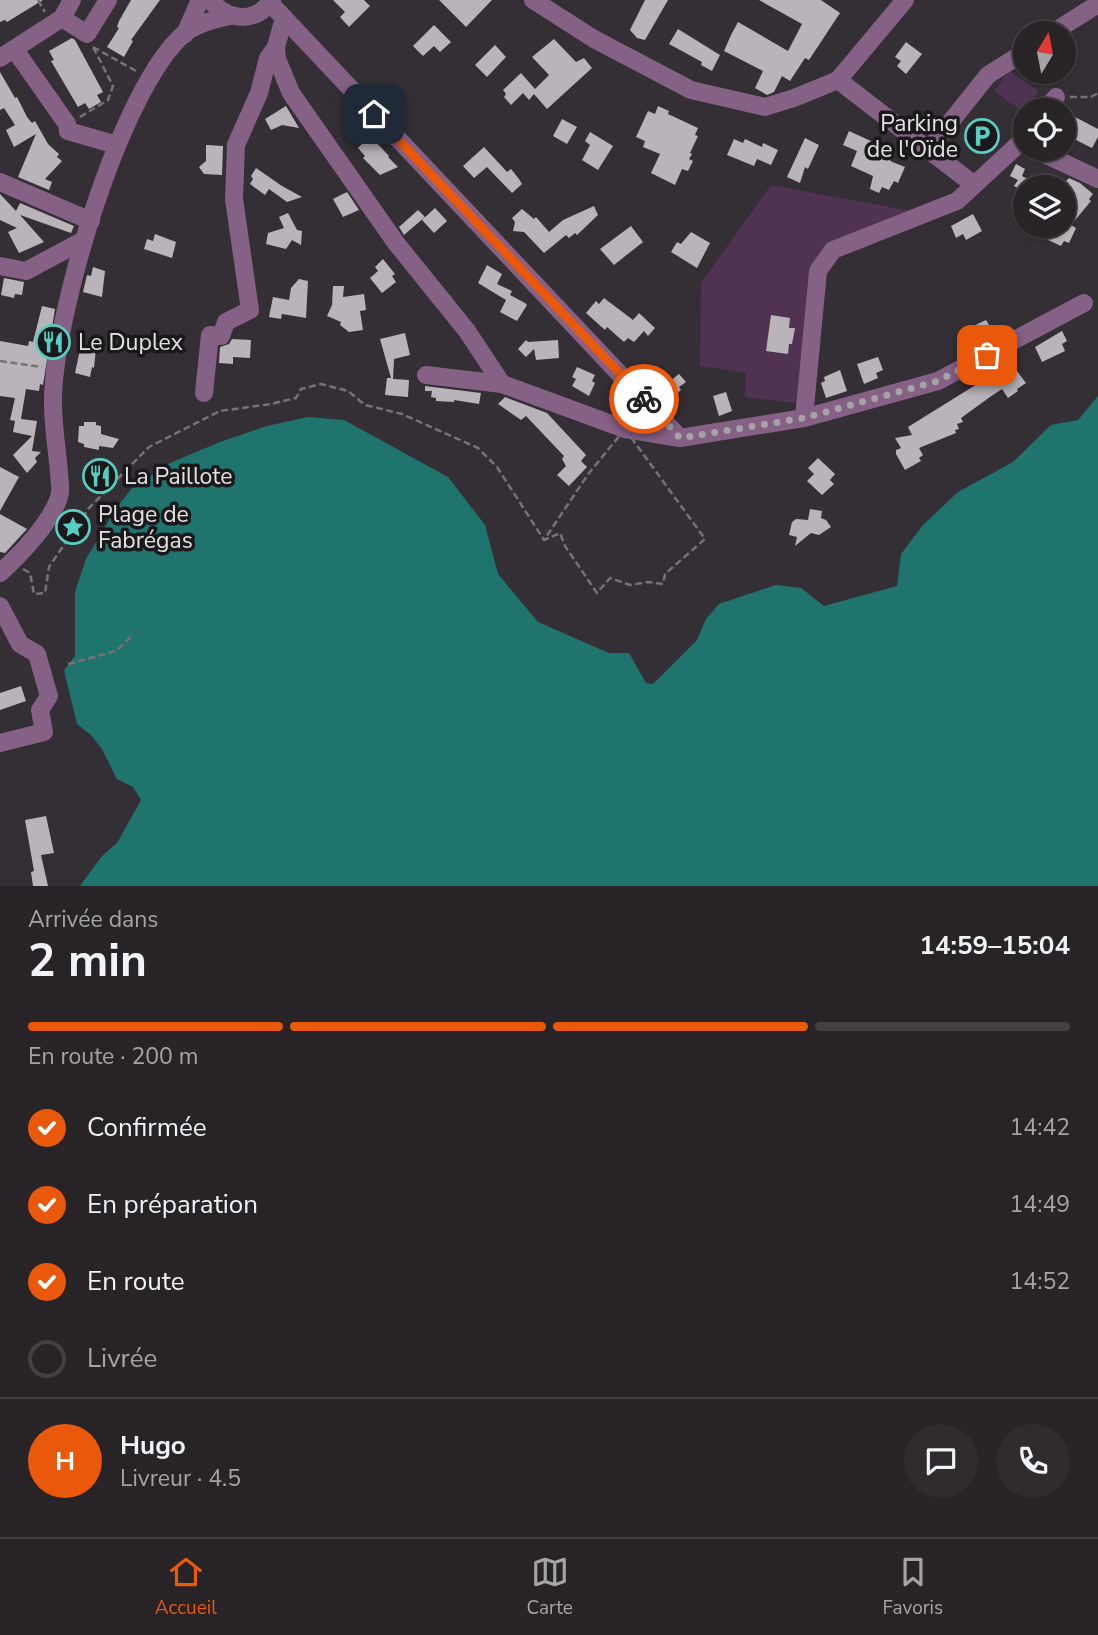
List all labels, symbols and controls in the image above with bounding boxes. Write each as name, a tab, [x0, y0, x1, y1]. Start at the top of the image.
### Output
north arrow	[1013, 21, 1076, 84]
map controls	[1013, 21, 1076, 238]
pin	[344, 84, 404, 144]
icon: home	[355, 95, 393, 133]
button: locate	[1013, 98, 1076, 161]
place label: Parking de l'Oïde	[867, 108, 958, 165]
parking icon: Parking de l'Oïde	[963, 117, 1001, 155]
button: layers	[1013, 175, 1076, 238]
restaurant icon: Le Duplex	[34, 323, 72, 361]
pin	[957, 325, 1017, 385]
place label: Le Duplex	[78, 327, 183, 358]
icon: bag	[968, 336, 1006, 374]
courier	[609, 364, 679, 434]
icon: bike	[625, 380, 663, 418]
restaurant icon: La Paillote	[81, 457, 119, 495]
place label: La Paillote	[124, 461, 232, 492]
place label: Plage de Fabrégas	[98, 499, 193, 556]
place icon: Plage de Fabrégas	[54, 508, 92, 546]
text: Arrivée dans	[28, 904, 158, 935]
text: 14:59–15:04	[919, 928, 1070, 963]
text: 2 min	[28, 929, 147, 992]
text: En route · 200 m	[28, 1041, 198, 1072]
icon: check	[28, 1109, 66, 1147]
text: Confirmée	[87, 1110, 207, 1145]
text: 14:42	[1010, 1112, 1070, 1143]
icon: check	[28, 1186, 66, 1224]
text: En préparation	[87, 1187, 258, 1222]
text: 14:49	[1010, 1189, 1070, 1220]
icon: check	[28, 1263, 66, 1301]
text: En route	[87, 1264, 185, 1299]
text: 14:52	[1010, 1266, 1070, 1297]
text: Livrée	[87, 1341, 157, 1376]
button: chat	[904, 1424, 978, 1498]
button: phone	[996, 1424, 1070, 1498]
text: Hugo	[120, 1428, 186, 1463]
text: H	[55, 1444, 75, 1479]
text: Livreur · 4.5	[120, 1463, 241, 1494]
tab: Accueil	[155, 1553, 217, 1621]
tab: Carte	[526, 1553, 573, 1621]
tab: Favoris	[883, 1553, 943, 1621]

